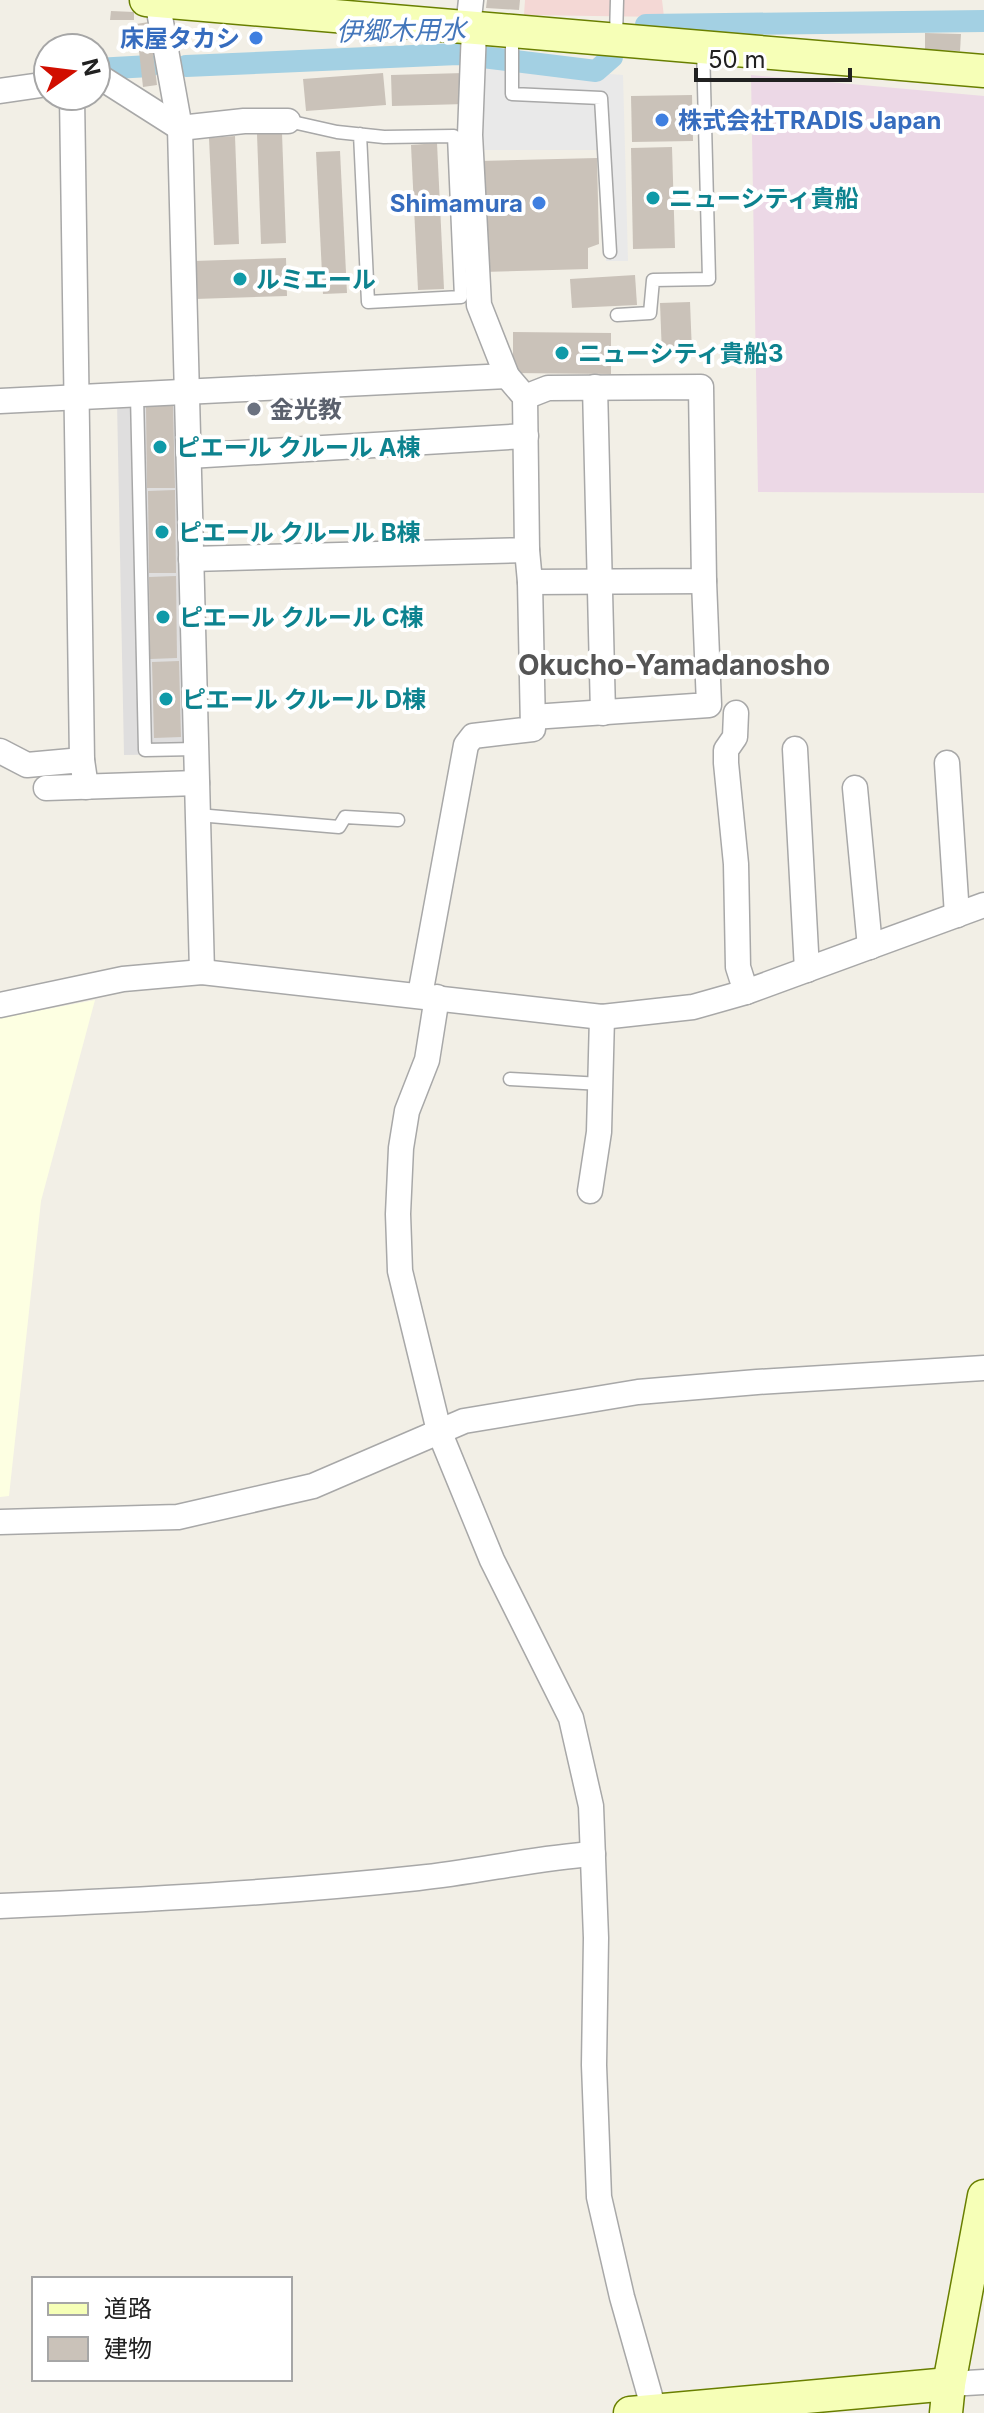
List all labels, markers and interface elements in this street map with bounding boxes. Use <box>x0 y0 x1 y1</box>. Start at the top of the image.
water label: 伊郷木用水 <box>336 13 469 47</box>
place label: 床屋タカシ <box>120 24 240 53</box>
marker: 床屋タカシ <box>247 29 265 47</box>
north arrow <box>32 32 112 112</box>
scale bar <box>696 32 850 82</box>
text: 50 m <box>708 45 766 74</box>
text: N <box>77 56 106 78</box>
place label: 株式会社TRADIS Japan <box>678 106 941 135</box>
marker: 株式会社TRADIS Japan <box>653 111 671 129</box>
place label: ニューシティ貴船 <box>669 184 859 213</box>
place label: Shimamura <box>390 189 523 218</box>
marker: ニューシティ貴船 <box>644 189 662 207</box>
marker: Shimamura <box>530 194 548 212</box>
place label: ルミエール <box>256 265 376 294</box>
marker: ルミエール <box>231 270 249 288</box>
place label: ニューシティ貴船3 <box>578 339 784 368</box>
marker: ニューシティ貴船3 <box>553 344 571 362</box>
place label: 金光教 <box>270 395 342 424</box>
marker: 金光教 <box>245 400 263 418</box>
place label: ピエール クルール A棟 <box>176 433 421 462</box>
marker: ピエール クルール A棟 <box>151 438 169 456</box>
place label: ピエール クルール B棟 <box>178 518 421 547</box>
marker: ピエール クルール B棟 <box>153 523 171 541</box>
place label: ピエール クルール C棟 <box>179 603 423 632</box>
marker: ピエール クルール C棟 <box>154 608 172 626</box>
district label: Okucho-Yamadanosho <box>518 648 830 682</box>
place label: ピエール クルール D棟 <box>182 685 426 714</box>
marker: ピエール クルール D棟 <box>157 690 175 708</box>
legend <box>32 2277 292 2381</box>
text: 道路 <box>104 2294 152 2323</box>
text: 建物 <box>104 2334 152 2363</box>

